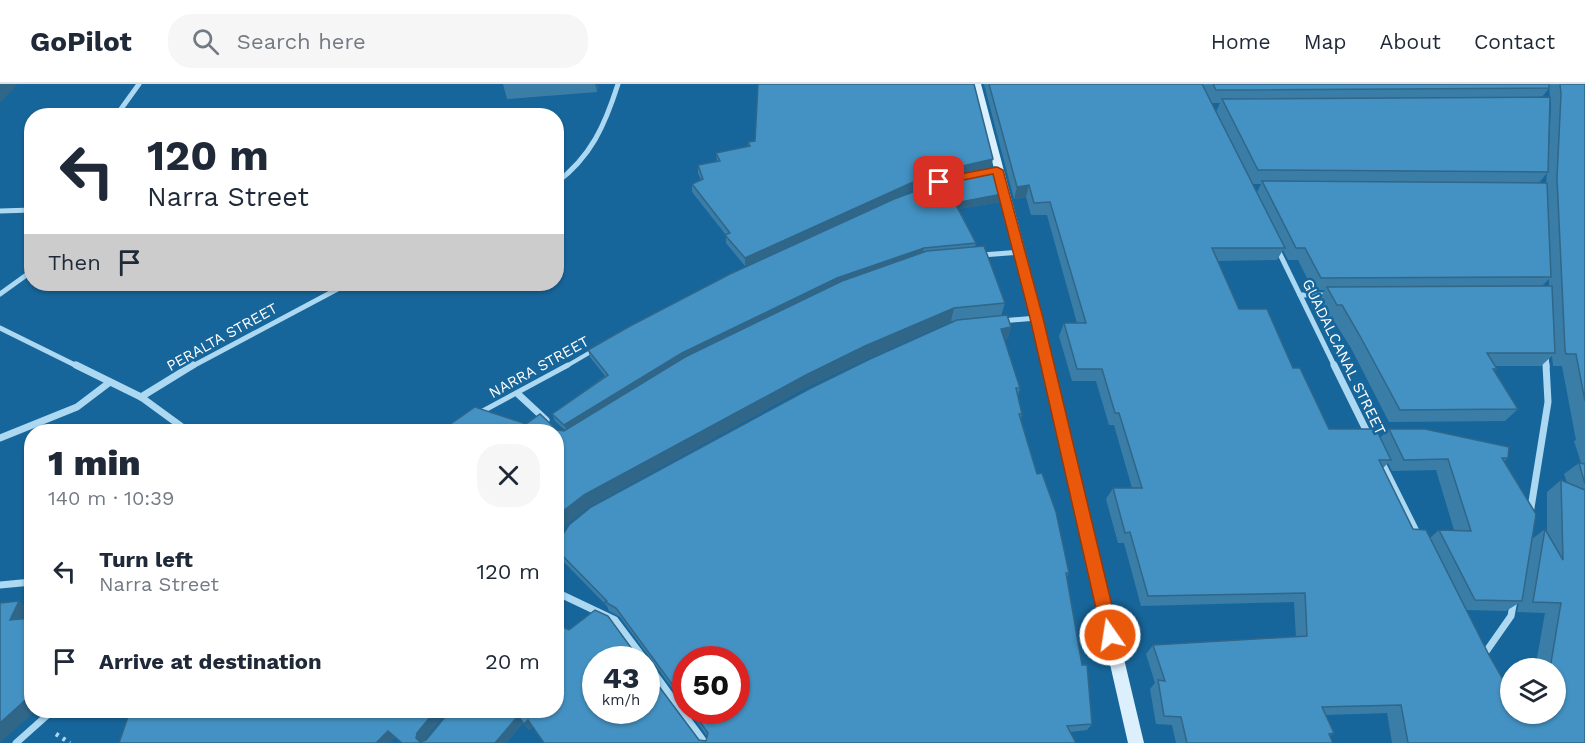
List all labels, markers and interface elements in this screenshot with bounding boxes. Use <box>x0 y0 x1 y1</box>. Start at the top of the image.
search box <box>168 14 588 68</box>
text: GoPilot <box>30 25 132 58</box>
icon: search <box>189 25 222 58</box>
text: Search here <box>237 29 366 54</box>
text: Home <box>1211 29 1271 54</box>
text: Map <box>1304 29 1347 54</box>
text: About <box>1380 29 1441 54</box>
text: Contact <box>1474 29 1555 54</box>
text: 120 m <box>147 131 269 180</box>
icon: left <box>48 132 126 210</box>
pin <box>913 156 964 207</box>
icon: arrive <box>922 165 955 198</box>
text: Narra Street <box>147 181 309 213</box>
icon: arrive <box>113 246 146 279</box>
text: Then <box>48 250 101 275</box>
street label: GUADALCANAL STREET <box>1298 276 1390 438</box>
street label: PERALTA STREET <box>163 299 281 375</box>
street label: NARRA STREET <box>486 332 592 402</box>
text: 1 min <box>48 442 141 484</box>
button: close <box>477 444 540 507</box>
text: 140 m · 10:39 <box>48 486 174 510</box>
text: Turn left <box>99 547 193 572</box>
icon: left <box>48 555 81 588</box>
text: 120 m <box>476 559 540 584</box>
text: Narra Street <box>99 572 219 596</box>
position arrow <box>1078 603 1142 667</box>
icon: arrive <box>48 645 81 678</box>
speed limit sign: 50 <box>672 646 750 724</box>
text: Arrive at destination <box>99 649 322 674</box>
text: 20 m <box>485 649 540 674</box>
map controls <box>1500 658 1566 724</box>
button: layers <box>1500 658 1566 724</box>
text: 43 <box>602 660 640 695</box>
text: km/h <box>602 691 640 709</box>

